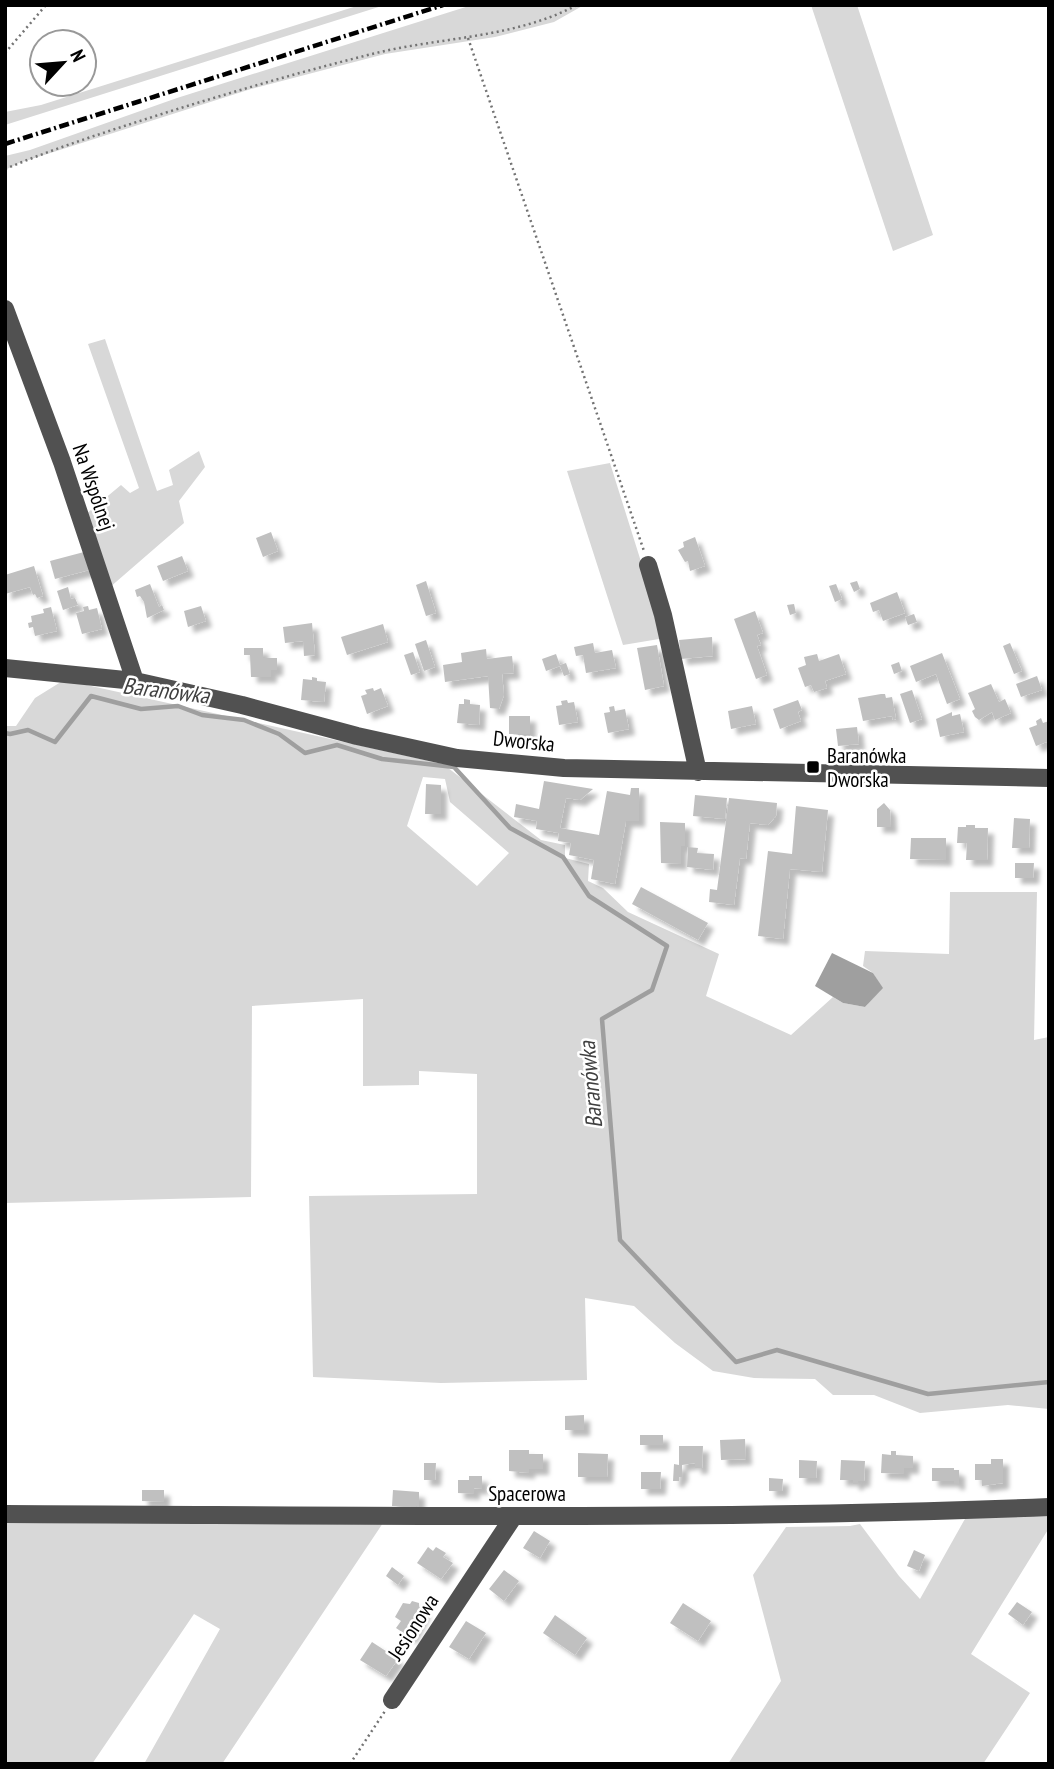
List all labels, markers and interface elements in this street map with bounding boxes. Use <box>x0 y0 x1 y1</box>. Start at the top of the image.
north arrow <box>28 28 98 98</box>
text: N <box>65 46 91 65</box>
street label: Na Wspólnej <box>67 440 121 534</box>
water label: Baranówka <box>121 670 213 710</box>
street label: Dworska <box>492 724 556 758</box>
place label: Baranówka Dworska <box>827 742 907 793</box>
marker: Baranówka Dworska <box>805 759 821 775</box>
water label: Baranówka <box>572 1039 608 1130</box>
street label: Spacerowa <box>488 1480 566 1507</box>
street label: Jesionowa <box>381 1589 444 1666</box>

